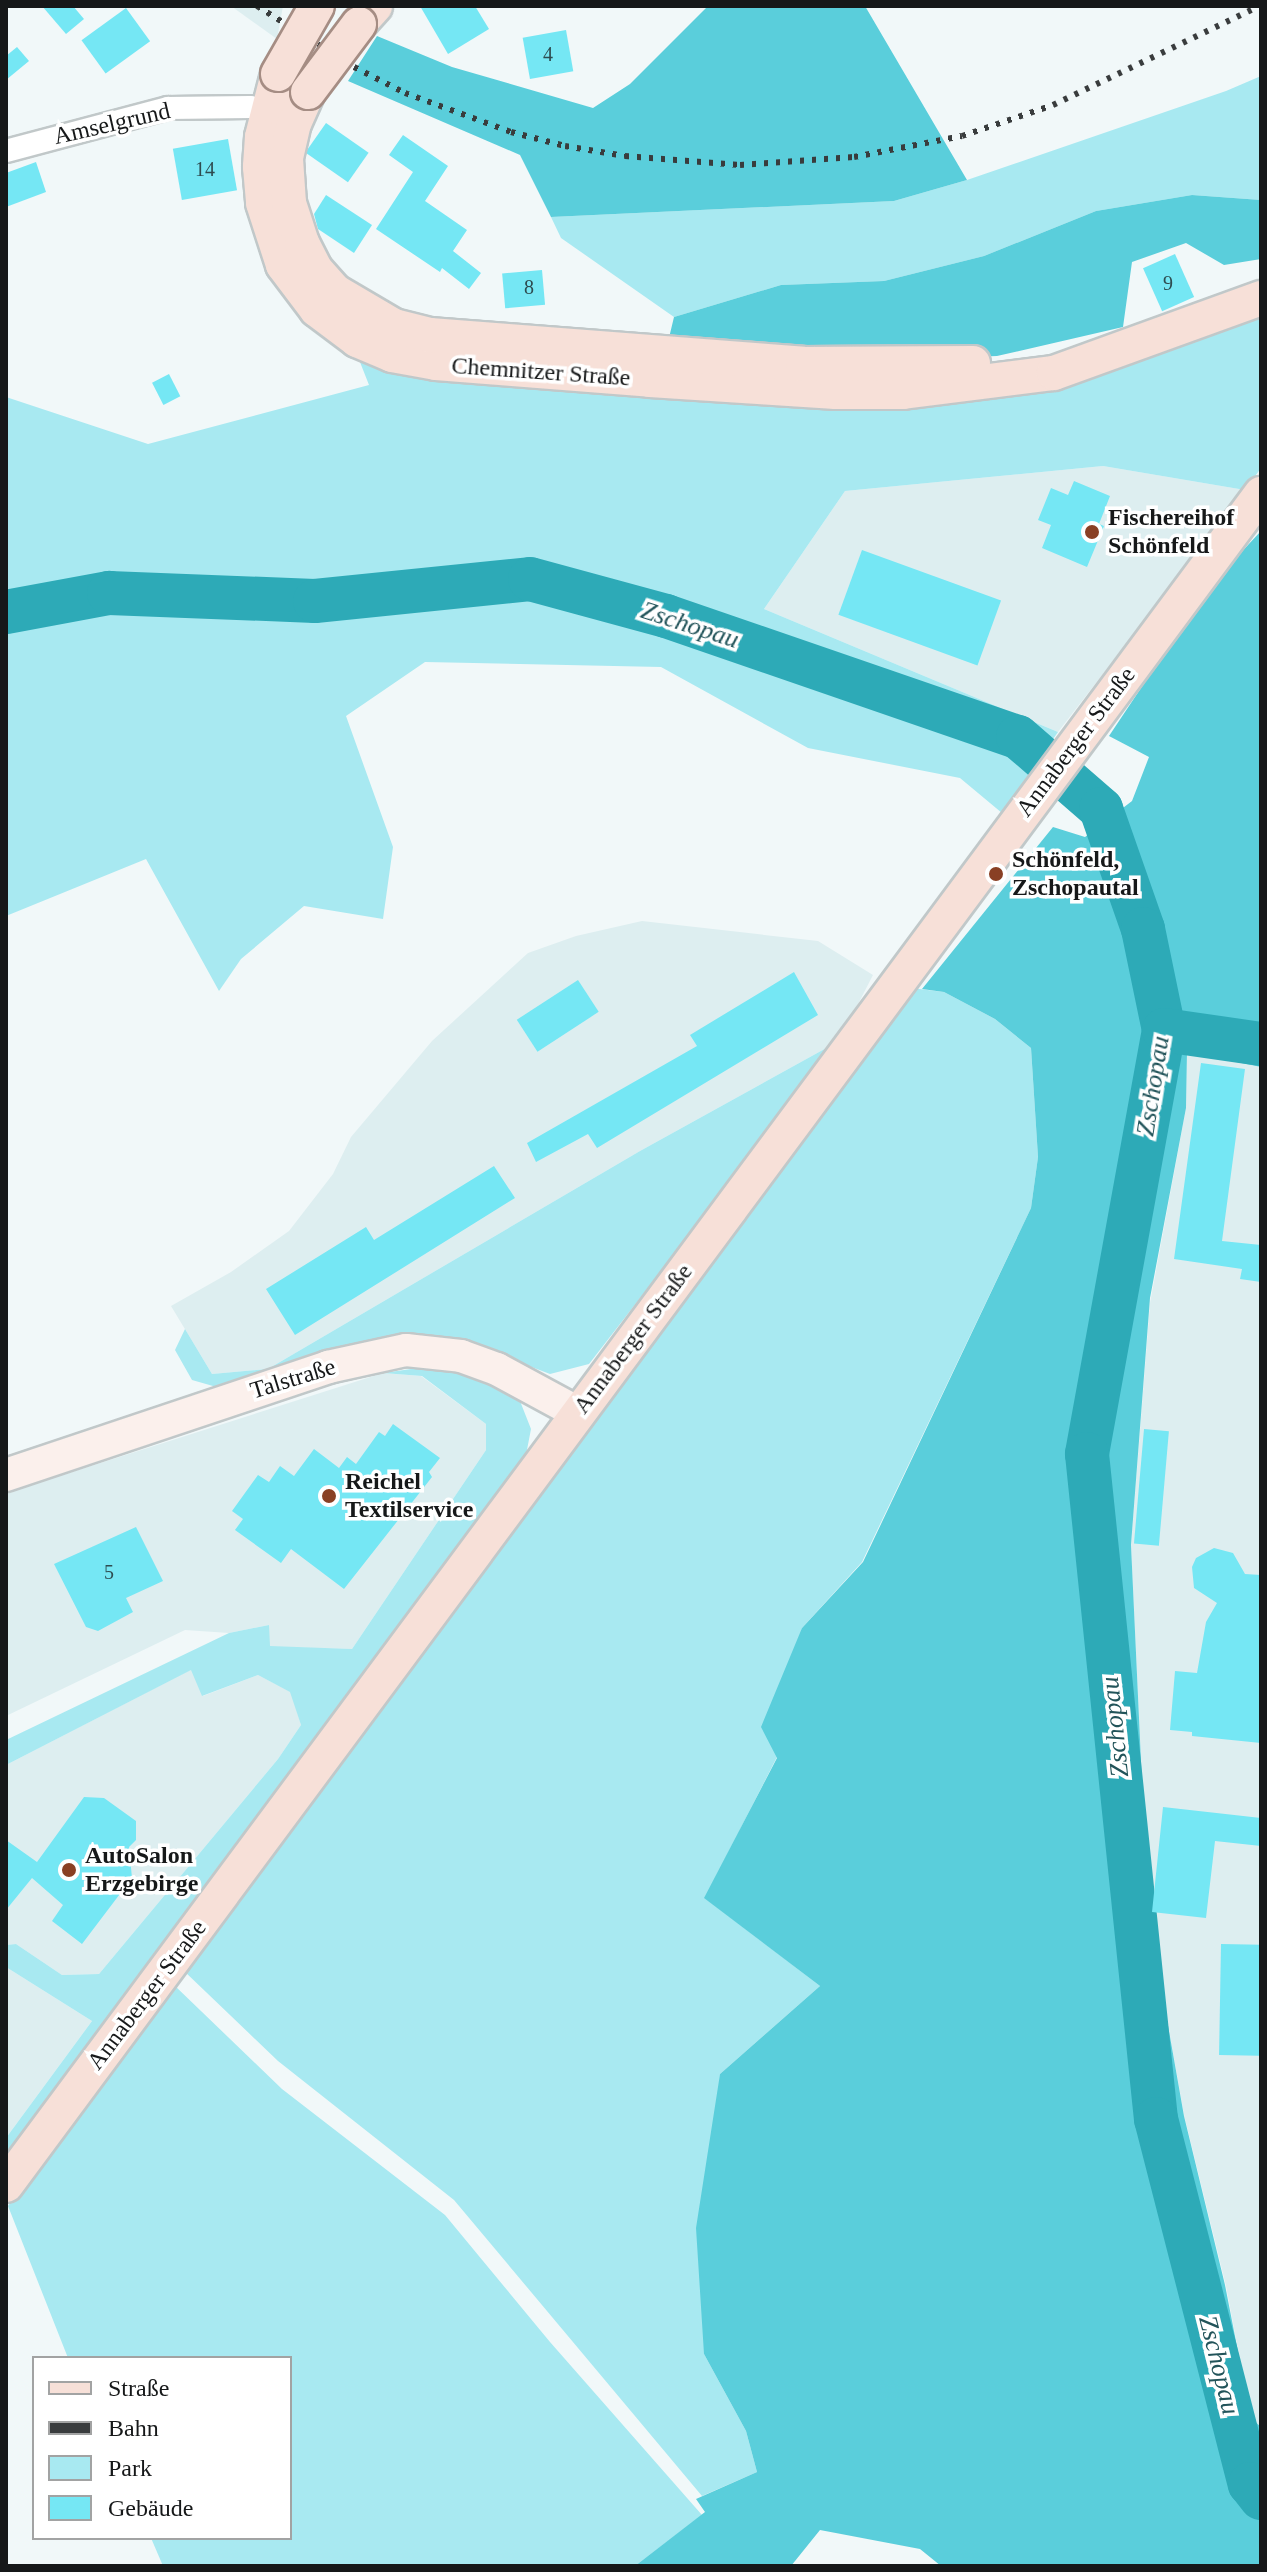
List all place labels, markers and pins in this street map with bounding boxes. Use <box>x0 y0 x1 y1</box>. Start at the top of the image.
place label: Fischereihof Schönfeld <box>1108 504 1234 560</box>
marker: Fischereihof Schönfeld <box>1083 523 1101 541</box>
place label: Schönfeld, Zschopautal <box>1012 846 1139 902</box>
marker: Schönfeld, Zschopautal <box>987 865 1005 883</box>
place label: Reichel Textilservice <box>345 1468 473 1524</box>
marker: Reichel Textilservice <box>320 1487 338 1505</box>
place label: AutoSalon Erzgebirge <box>85 1842 198 1898</box>
marker: AutoSalon Erzgebirge <box>60 1861 78 1879</box>

